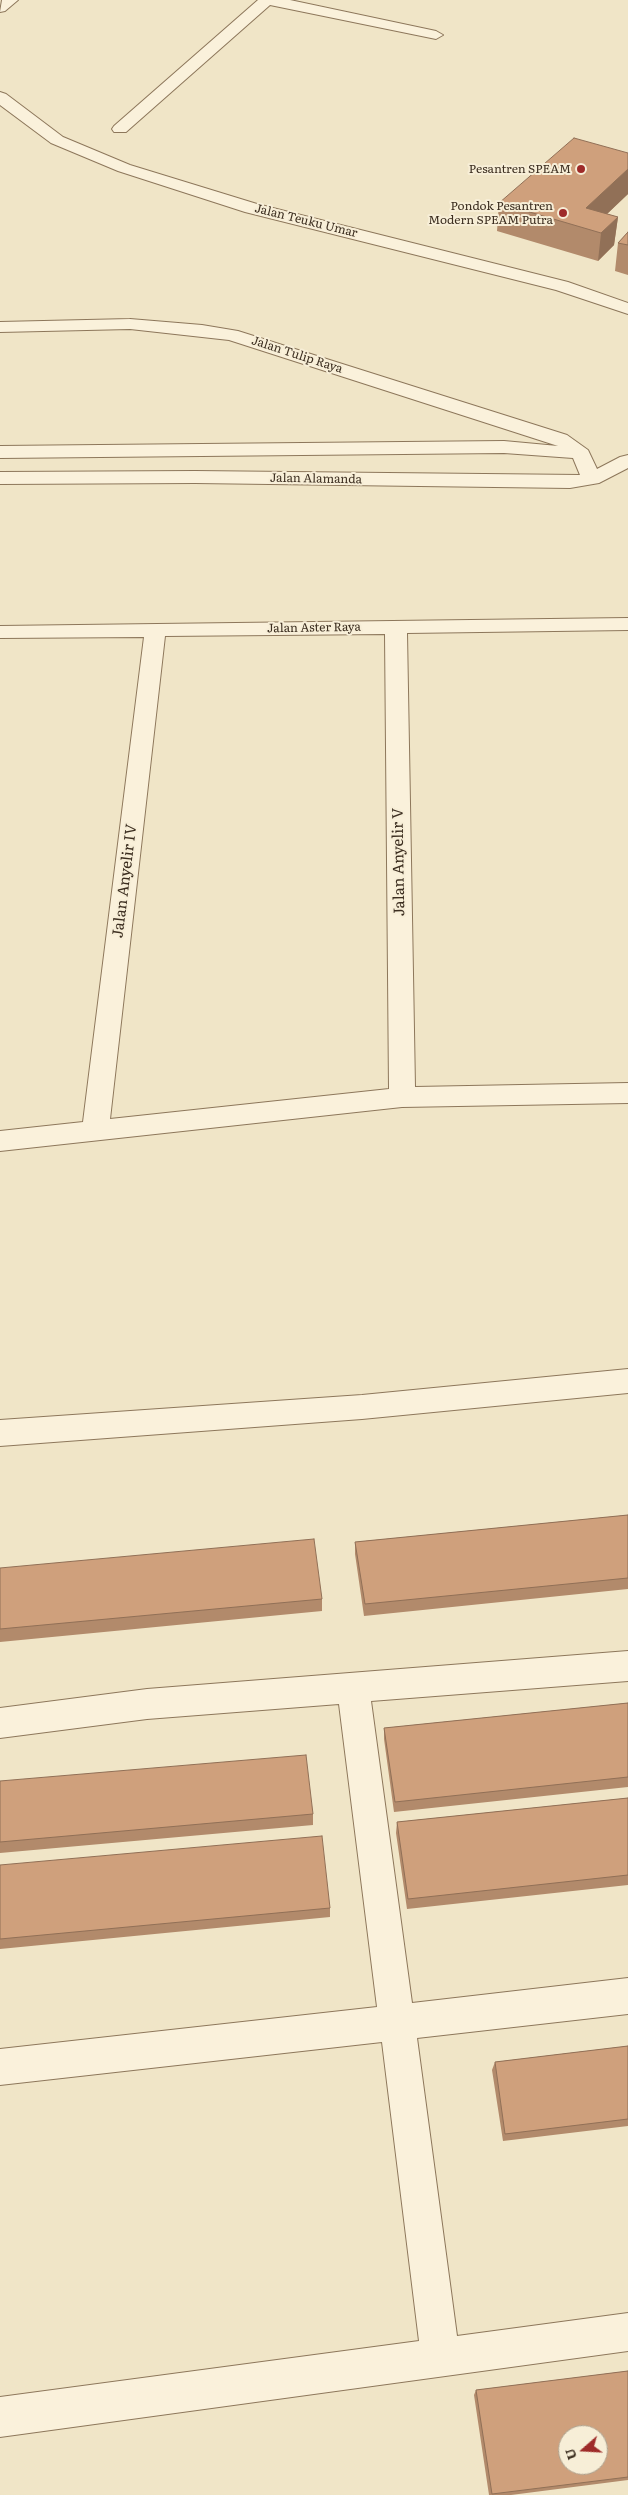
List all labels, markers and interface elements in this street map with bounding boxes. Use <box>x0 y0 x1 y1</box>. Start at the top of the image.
place label: Pesantren SPEAM <box>469 162 571 176</box>
marker: Pesantren SPEAM <box>575 163 587 175</box>
place label: Pondok Pesantren Modern SPEAM Putra <box>428 199 553 227</box>
street label: Jalan Teuku Umar <box>253 201 359 241</box>
marker: Pondok Pesantren Modern SPEAM Putra <box>557 207 569 219</box>
street label: Jalan Tulip Raya <box>250 333 344 377</box>
street label: Jalan Alamanda <box>270 471 362 487</box>
street label: Jalan Aster Raya <box>267 620 361 636</box>
street label: Jalan Anyelir V <box>389 808 409 916</box>
street label: Jalan Anyelir IV <box>109 823 141 939</box>
north arrow <box>558 2425 608 2475</box>
text: U <box>559 2446 581 2463</box>

